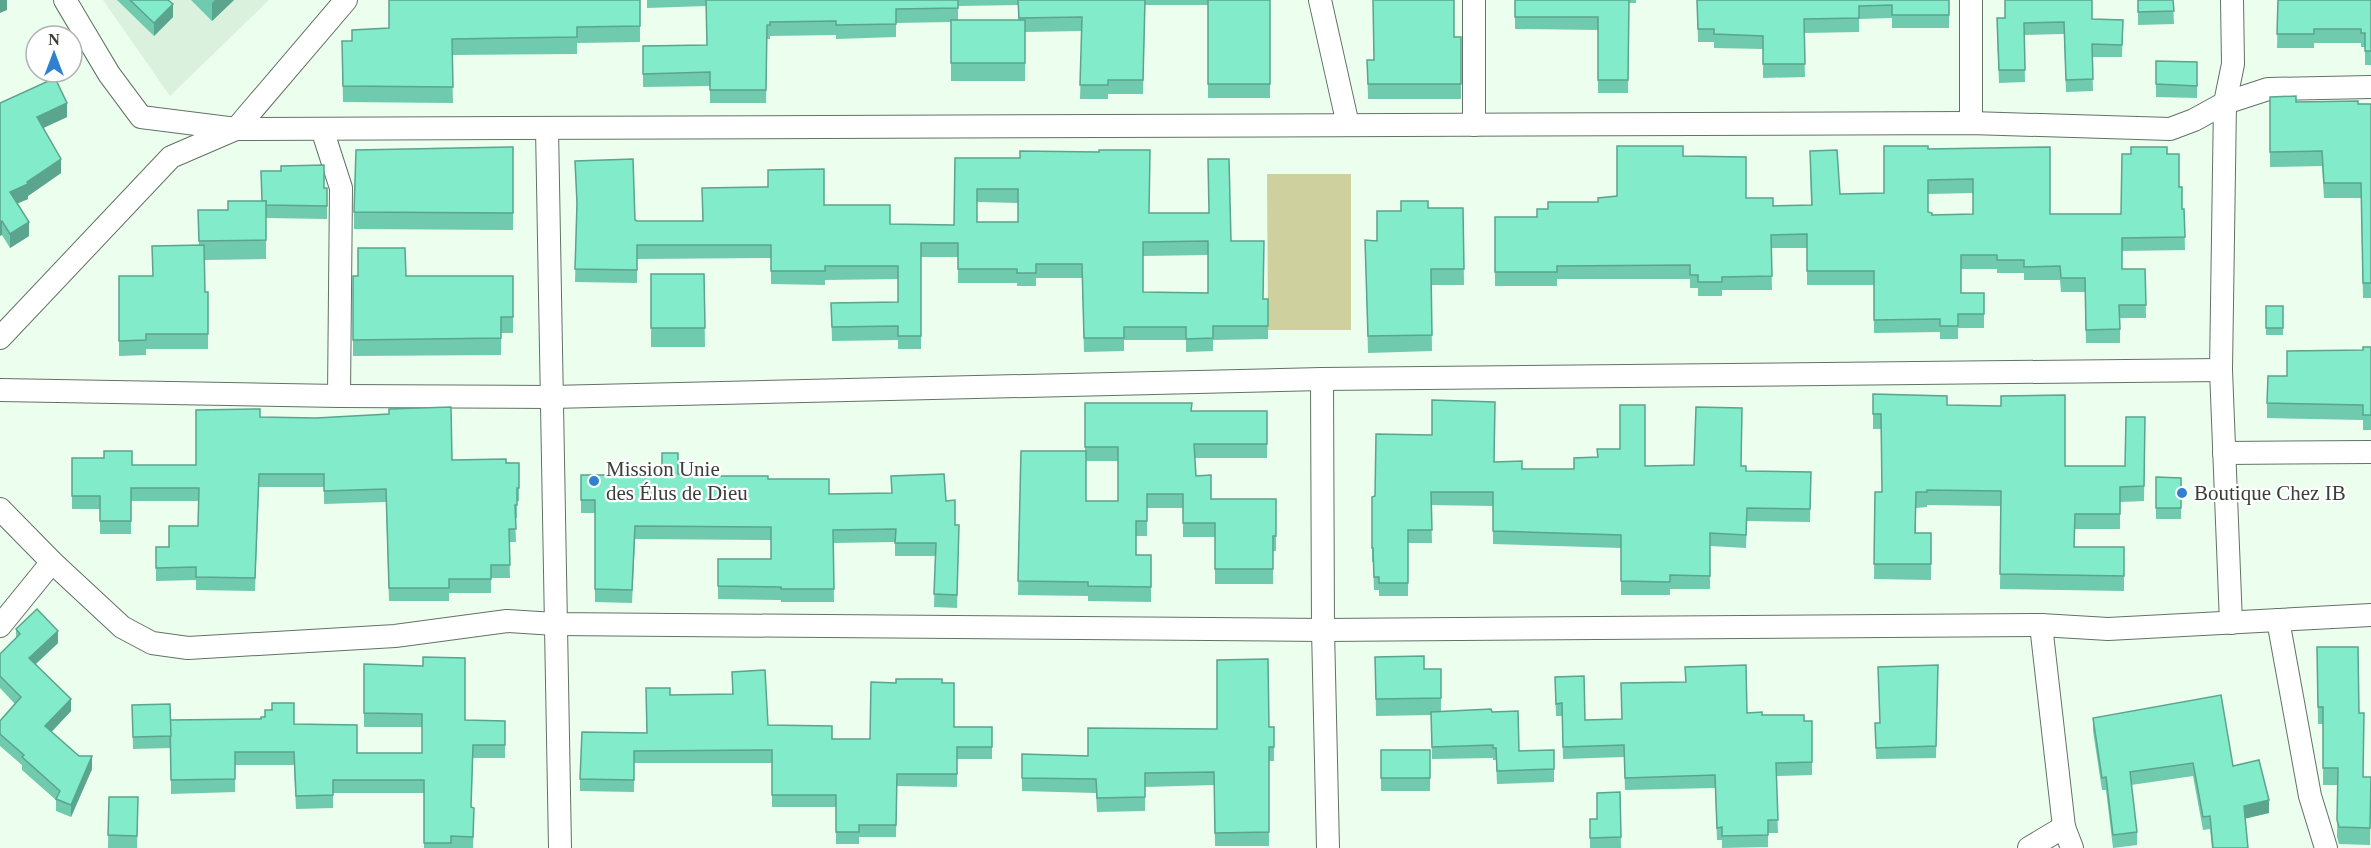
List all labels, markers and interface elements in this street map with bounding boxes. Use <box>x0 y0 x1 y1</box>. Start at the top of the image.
north arrow <box>24 24 84 84</box>
text: N <box>48 31 60 48</box>
place label: Mission Unie des Élus de Dieu <box>606 457 748 505</box>
marker: Mission Unie des Élus de Dieu <box>587 474 601 488</box>
place label: Boutique Chez IB <box>2194 481 2346 505</box>
marker: Boutique Chez IB <box>2175 486 2189 500</box>

